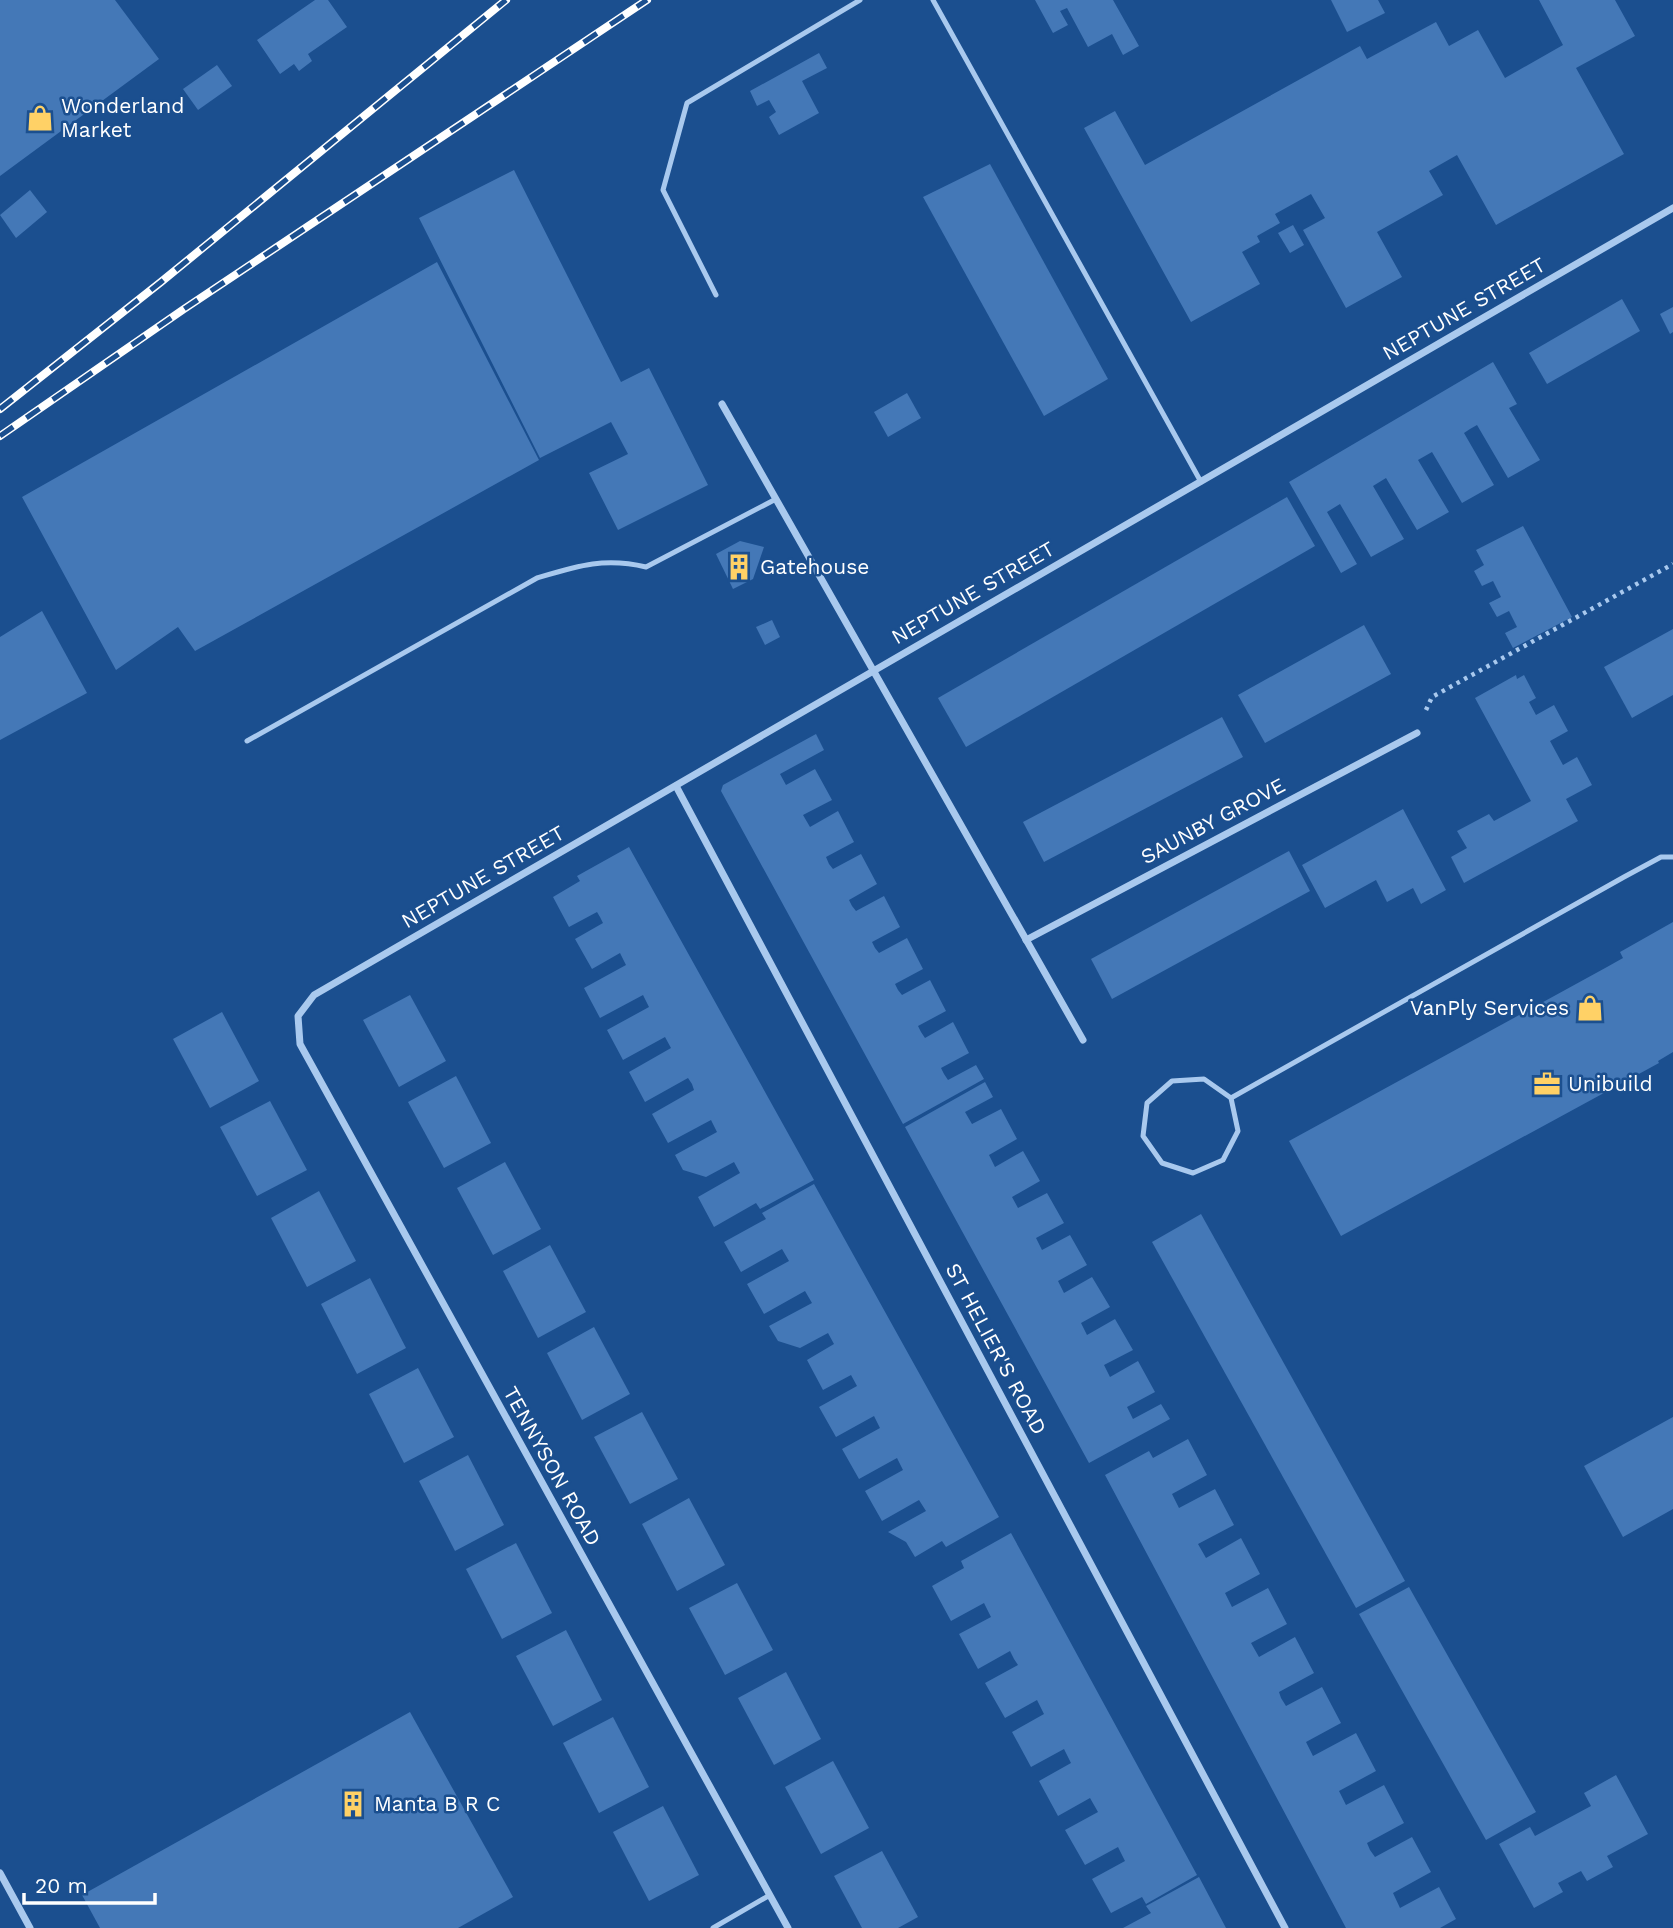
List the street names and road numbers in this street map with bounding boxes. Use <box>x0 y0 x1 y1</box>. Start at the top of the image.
street label: NEPTUNE STREET <box>1378 252 1550 365</box>
street label: NEPTUNE STREET <box>887 536 1059 649</box>
street label: SAUNBY GROVE <box>1136 772 1289 869</box>
street label: NEPTUNE STREET <box>397 820 569 933</box>
street label: ST HELIER'S ROAD <box>941 1259 1052 1439</box>
street label: TENNYSON ROAD <box>498 1382 607 1550</box>

